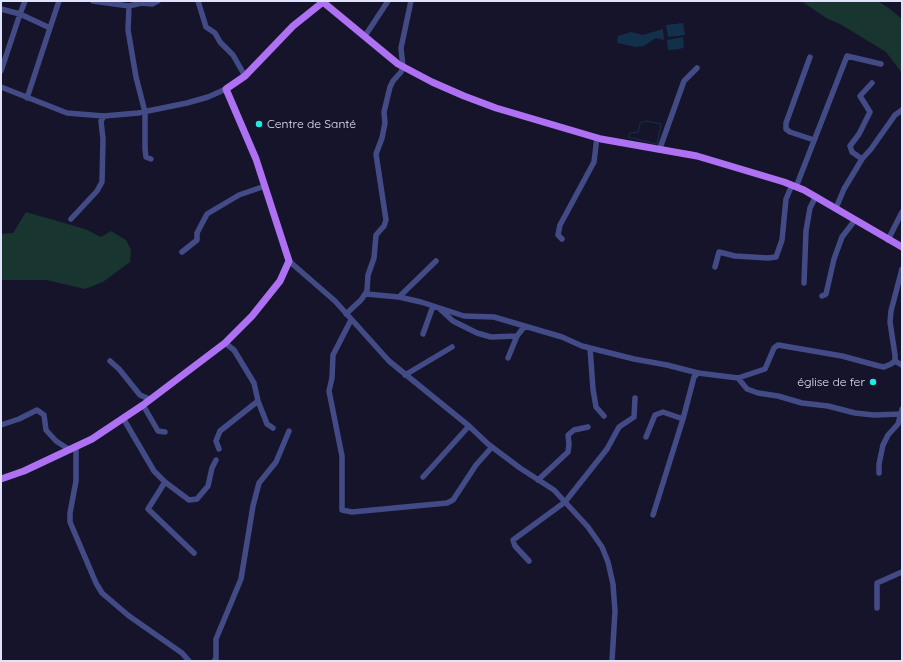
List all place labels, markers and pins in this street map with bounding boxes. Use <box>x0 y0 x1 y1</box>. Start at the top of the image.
place label: Centre de Santé <box>267 117 356 131</box>
marker: Centre de Santé <box>254 119 264 129</box>
place label: église de fer <box>797 375 865 389</box>
marker: église de fer <box>868 377 878 387</box>

